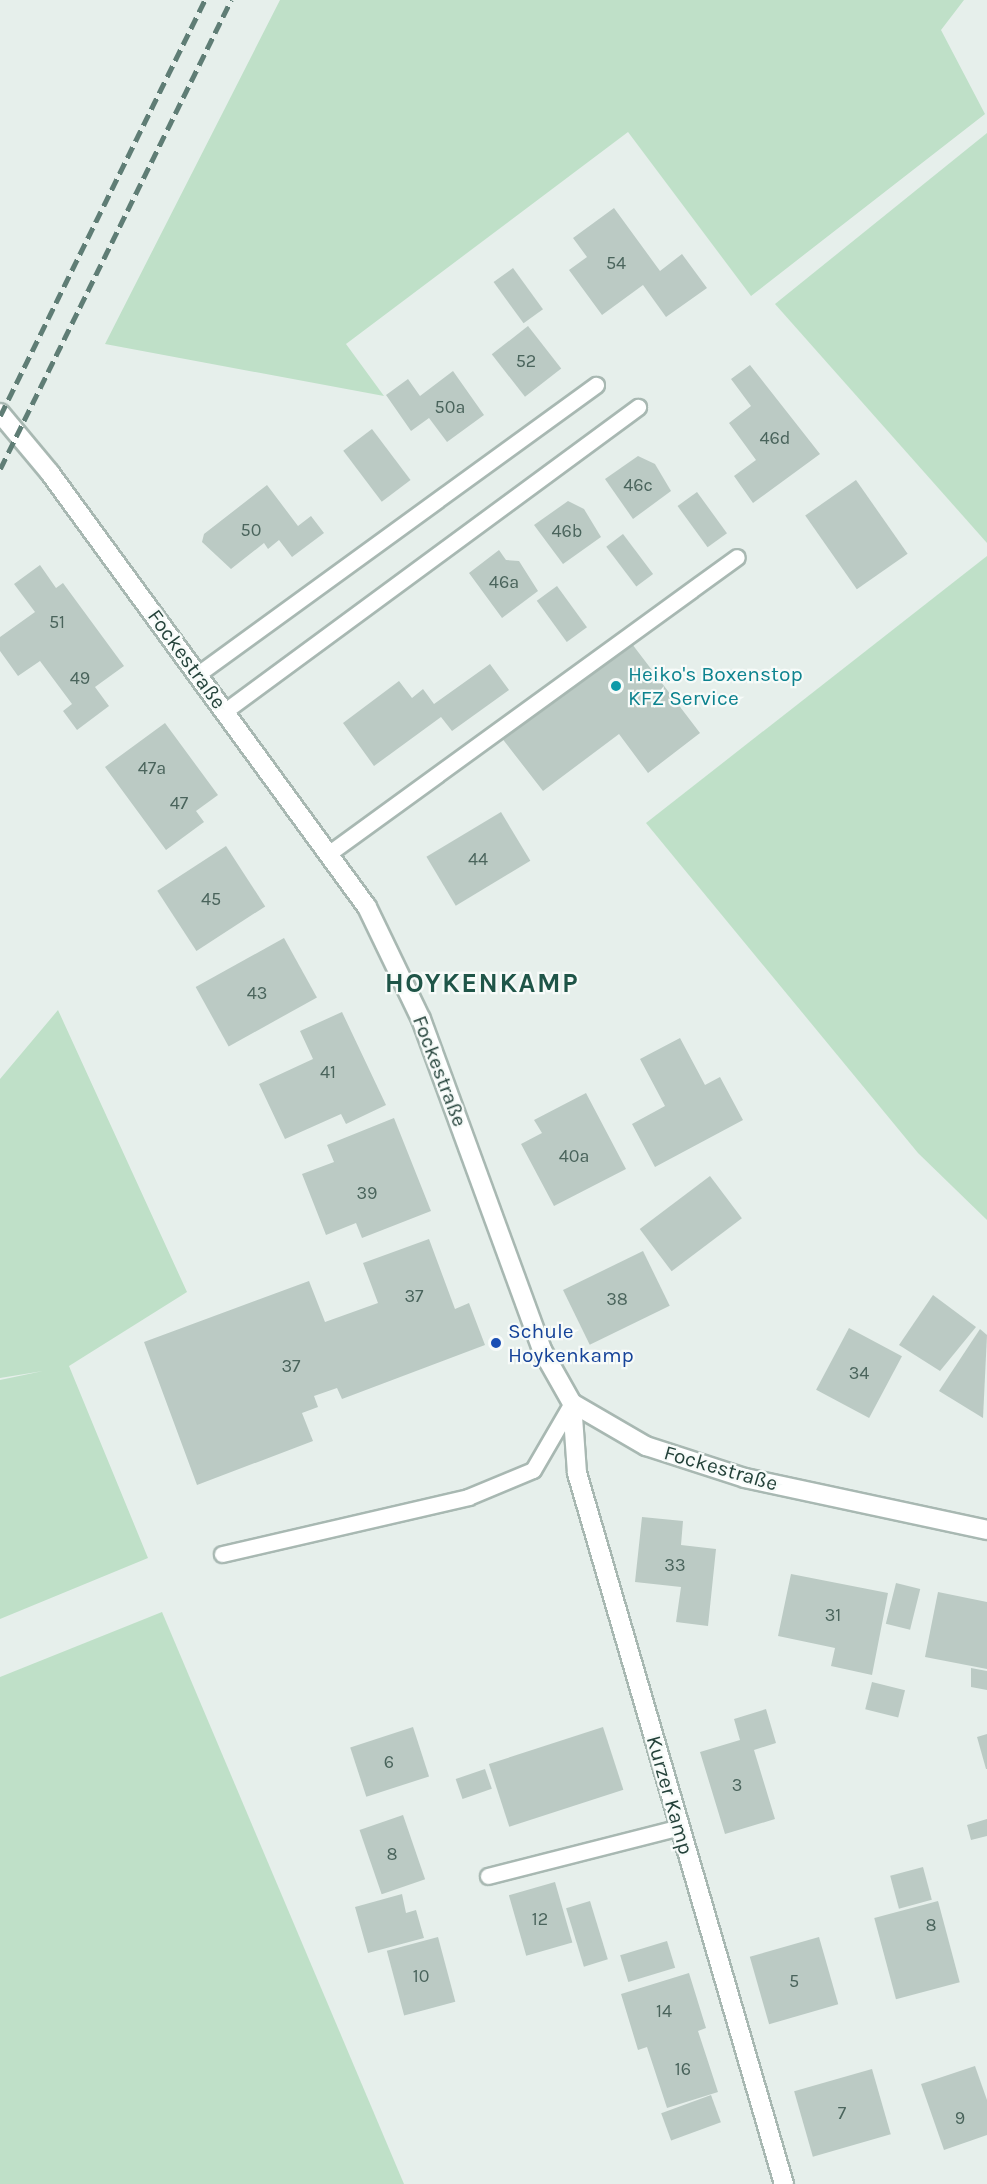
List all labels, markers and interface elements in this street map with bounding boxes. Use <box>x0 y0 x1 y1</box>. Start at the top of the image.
house number: 54 <box>606 252 626 274</box>
house number: 52 <box>516 350 536 372</box>
house number: 50a <box>435 396 465 418</box>
house number: 46d <box>759 427 791 449</box>
house number: 46c <box>623 474 653 496</box>
house number: 50 <box>241 519 261 541</box>
house number: 46b <box>551 520 583 542</box>
house number: 46a <box>489 571 519 593</box>
street label: Fockestraße <box>142 604 232 714</box>
house number: 51 <box>49 611 65 633</box>
place label: Heiko's Boxenstop KFZ Service <box>628 661 803 711</box>
house number: 49 <box>70 667 90 689</box>
marker: Heiko's Boxenstop KFZ Service <box>609 679 623 693</box>
house number: 47a <box>138 757 166 779</box>
house number: 47 <box>170 792 188 814</box>
house number: 44 <box>468 848 488 870</box>
house number: 45 <box>201 888 221 910</box>
district label: HOYKENKAMP <box>385 968 579 1000</box>
house number: 43 <box>247 982 267 1004</box>
street label: Fockestraße <box>407 1012 473 1130</box>
house number: 41 <box>320 1061 336 1083</box>
house number: 40a <box>559 1145 589 1167</box>
house number: 39 <box>356 1182 378 1204</box>
house number: 37 <box>404 1285 424 1307</box>
house number: 38 <box>606 1288 628 1310</box>
place label: Schule Hoykenkamp <box>508 1318 634 1368</box>
marker: Schule Hoykenkamp <box>489 1336 503 1350</box>
house number: 37 <box>281 1355 301 1377</box>
house number: 34 <box>849 1362 869 1384</box>
street label: Fockestraße <box>661 1440 781 1496</box>
house number: 33 <box>664 1554 686 1576</box>
house number: 31 <box>825 1604 841 1626</box>
street label: Kurzer Kamp <box>641 1733 699 1857</box>
house number: 6 <box>384 1751 394 1773</box>
house number: 3 <box>732 1774 742 1796</box>
house number: 8 <box>386 1843 398 1865</box>
house number: 12 <box>532 1908 548 1930</box>
house number: 8 <box>925 1914 937 1936</box>
house number: 10 <box>413 1965 429 1987</box>
house number: 5 <box>789 1970 799 1992</box>
house number: 14 <box>656 2000 672 2022</box>
house number: 16 <box>675 2058 691 2080</box>
house number: 7 <box>838 2102 846 2124</box>
house number: 9 <box>955 2107 965 2129</box>

